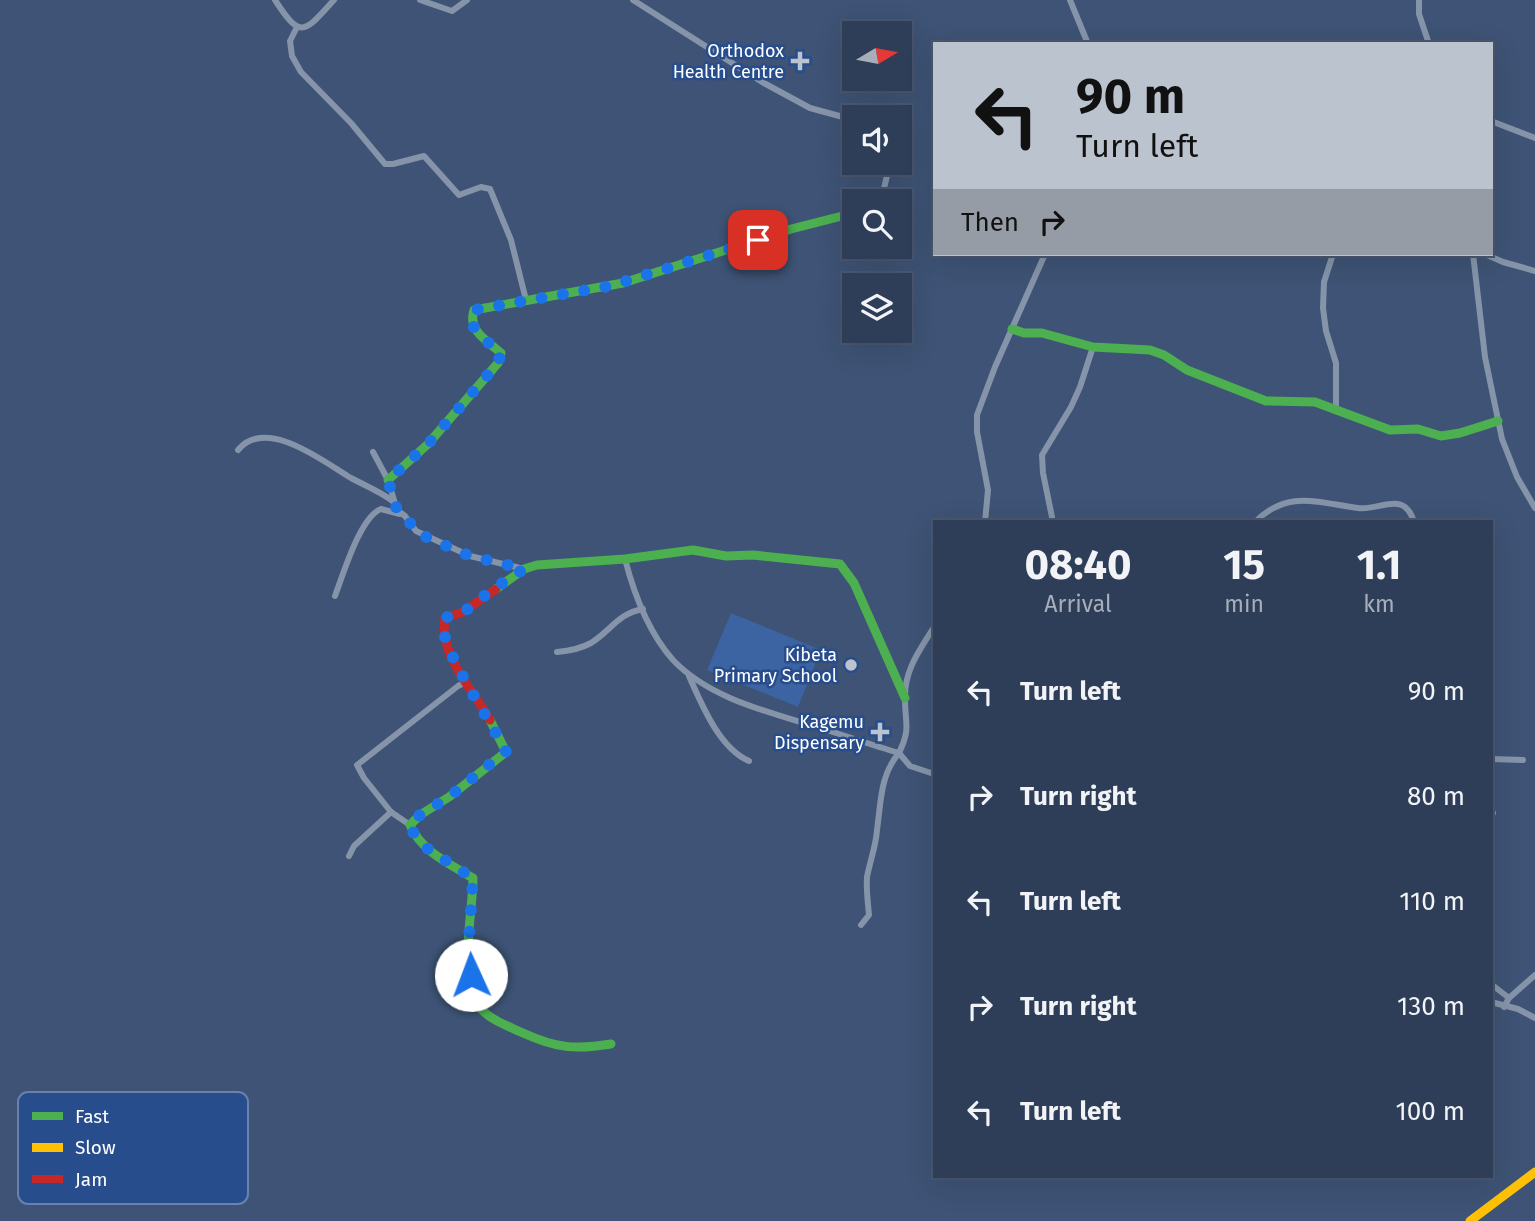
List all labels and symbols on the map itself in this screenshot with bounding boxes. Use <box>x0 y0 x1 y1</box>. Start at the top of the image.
north arrow <box>842 21 912 91</box>
place label: Orthodox Health Centre <box>673 40 784 83</box>
marker: Orthodox Health Centre <box>790 51 810 71</box>
pin <box>728 210 788 270</box>
place label: Kibeta Primary School <box>714 644 837 687</box>
marker: Kibeta Primary School <box>843 657 859 673</box>
place label: Kagemu Dispensary <box>774 711 864 754</box>
marker: Kagemu Dispensary <box>870 722 890 742</box>
position arrow <box>434 938 508 1012</box>
legend <box>18 1092 248 1204</box>
text: Fast <box>75 1105 109 1128</box>
text: Slow <box>75 1136 116 1159</box>
text: Jam <box>75 1168 107 1191</box>

